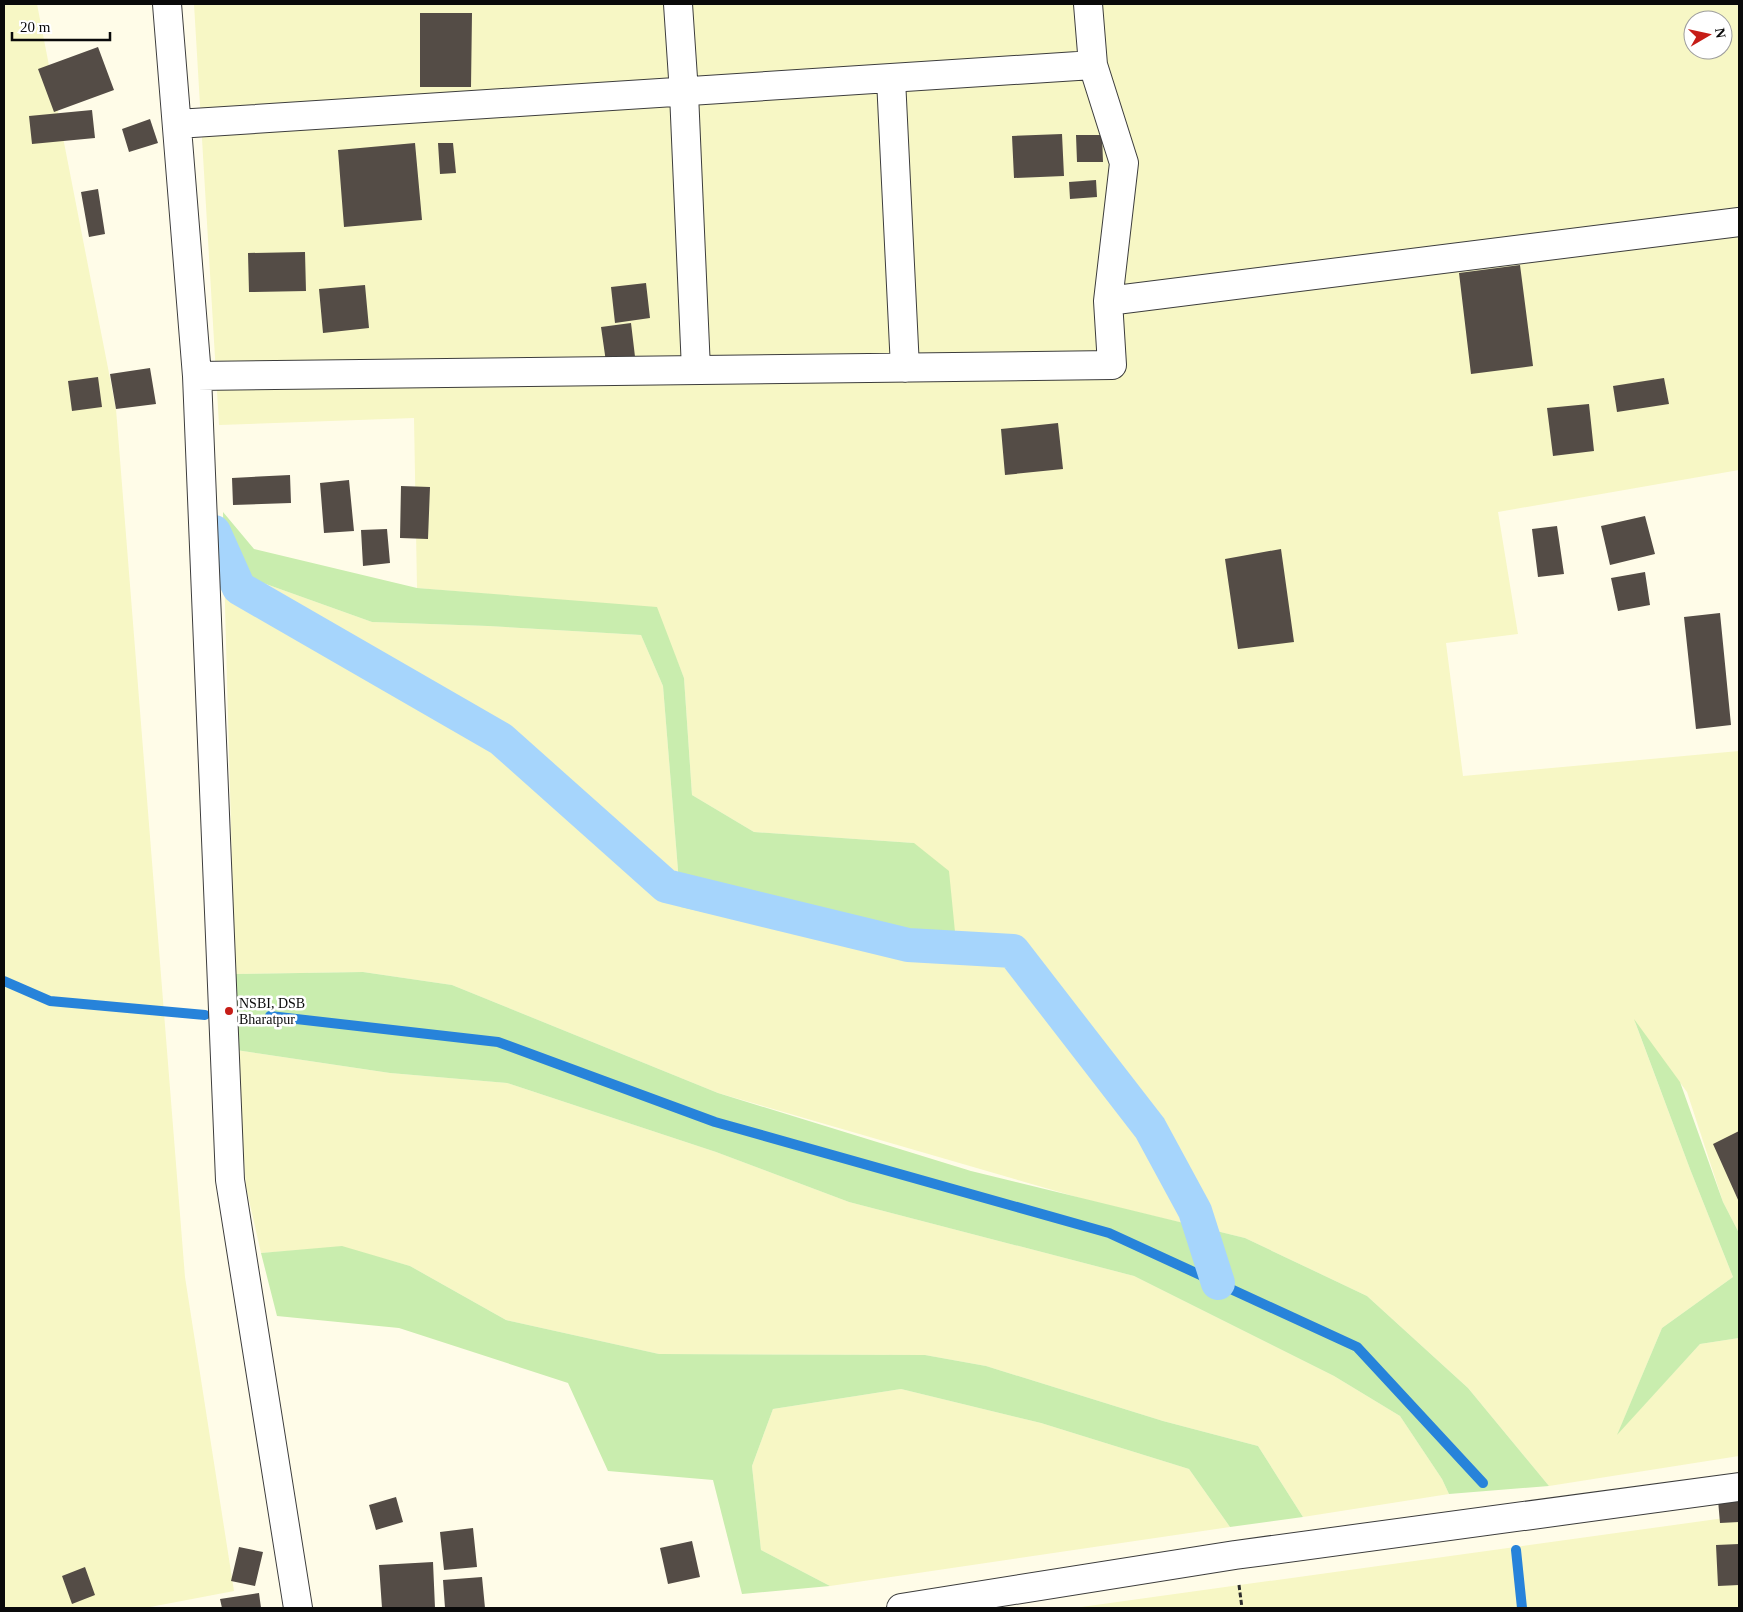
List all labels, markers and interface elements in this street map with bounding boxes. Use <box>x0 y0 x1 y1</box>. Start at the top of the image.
scale bar <box>12 10 110 42</box>
north arrow <box>1683 10 1733 60</box>
text: 20 m <box>20 19 51 35</box>
text: N <box>1712 27 1729 39</box>
place label: NSBI, DSB Bharatpur <box>239 996 305 1027</box>
marker: NSBI, DSB Bharatpur <box>223 1005 235 1017</box>

